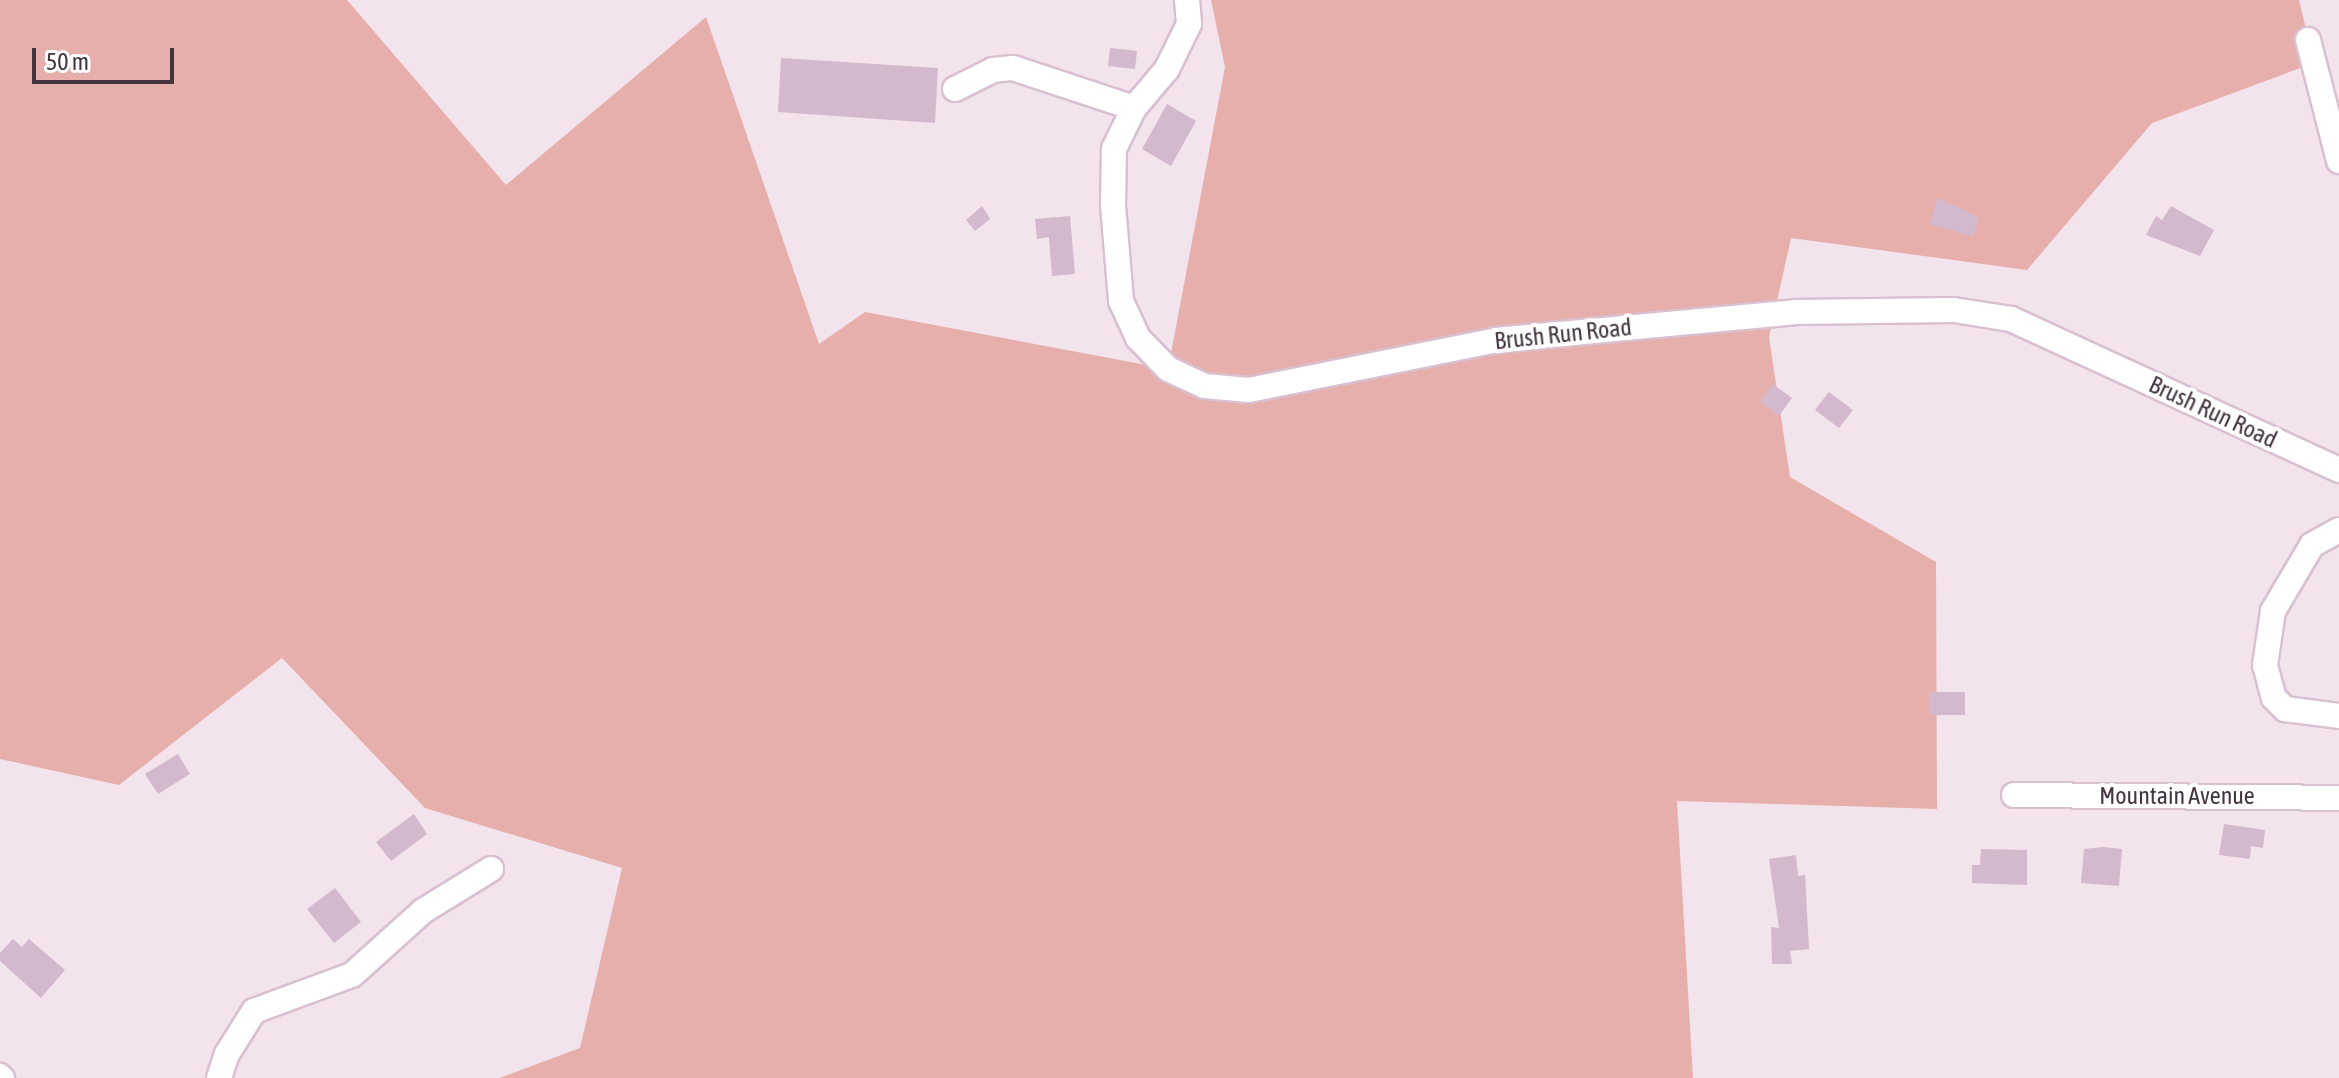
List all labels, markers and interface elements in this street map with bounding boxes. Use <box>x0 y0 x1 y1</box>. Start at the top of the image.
scale bar <box>36 32 178 82</box>
text: 50 m <box>46 48 89 75</box>
street label: Brush Run Road <box>1493 312 1633 356</box>
street label: Brush Run Road <box>2144 370 2282 454</box>
street label: Mountain Avenue <box>2099 782 2255 810</box>

